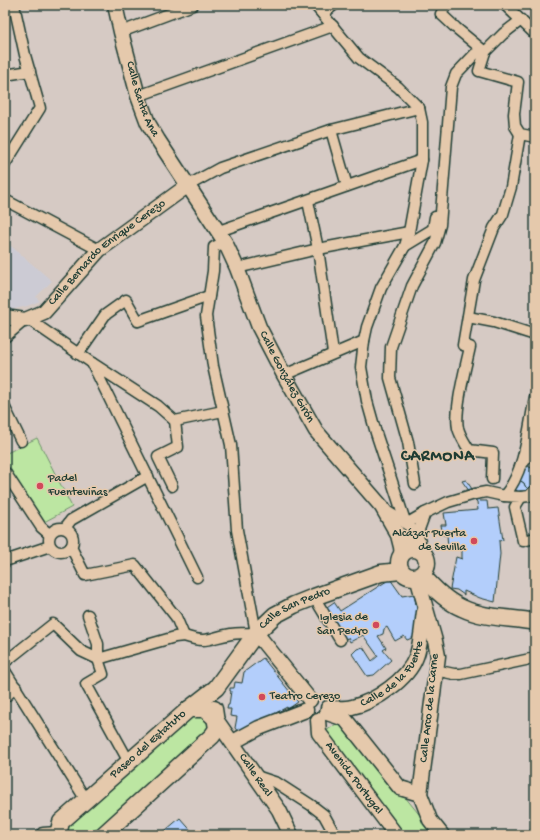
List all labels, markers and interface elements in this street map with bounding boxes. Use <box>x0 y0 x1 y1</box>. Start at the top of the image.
street label: Calle Santa Ana <box>122 60 162 140</box>
street label: Calle Bernardo Enrique Cerezo <box>46 197 169 309</box>
street label: Calle González Girón <box>255 329 317 426</box>
district label: CARMONA <box>400 448 476 467</box>
place label: Padel Fuenteviñas <box>47 472 108 500</box>
marker: Padel Fuenteviñas <box>35 481 45 491</box>
place label: Alcázar Puerta de Sevilla <box>392 527 466 555</box>
marker: Alcázar Puerta de Sevilla <box>469 536 479 546</box>
street label: Calle San Pedro <box>257 585 332 633</box>
place label: Iglesia de San Pedro <box>317 611 369 639</box>
marker: Iglesia de San Pedro <box>371 620 381 630</box>
street label: Calle de la Fuente <box>358 639 427 711</box>
street label: Calle Arco de la Carne <box>417 652 443 763</box>
place label: Teatro Cerezo <box>269 690 340 704</box>
marker: Teatro Cerezo <box>257 692 267 702</box>
street label: Paseo del Estatuto <box>107 707 189 783</box>
street label: Avenida Portugal <box>321 739 385 818</box>
street label: Calle Real <box>235 751 275 800</box>

